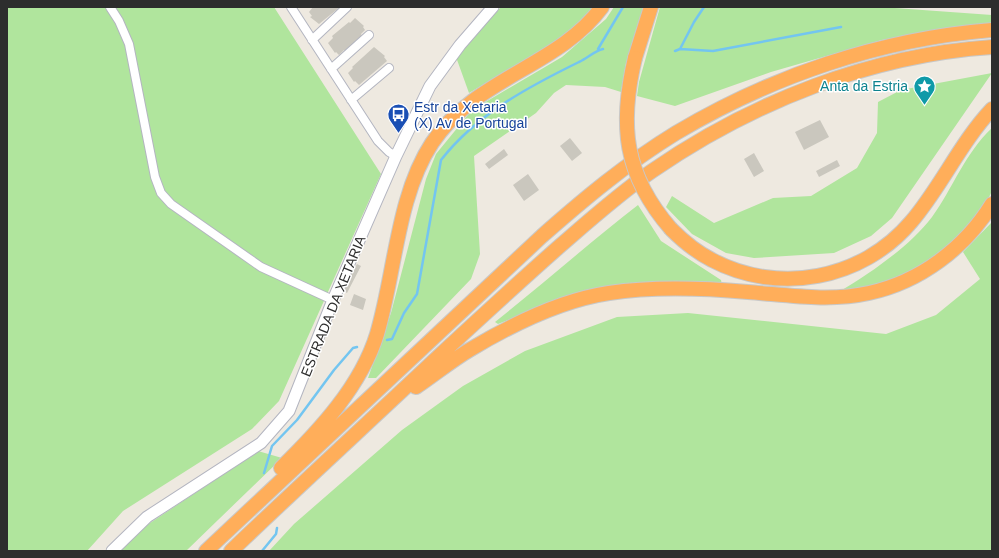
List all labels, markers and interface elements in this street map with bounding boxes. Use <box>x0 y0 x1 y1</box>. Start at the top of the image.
place icon: Anta da Estria <box>911 73 937 106</box>
place label: Anta da Estria <box>820 78 908 94</box>
place label: Estr da Xetaria (X) Av de Portugal <box>414 99 527 131</box>
bus stop icon: Estr da Xetaria (X) Av de Portugal <box>385 102 411 135</box>
street label: ESTRADA DA XETARIA <box>297 233 369 379</box>

